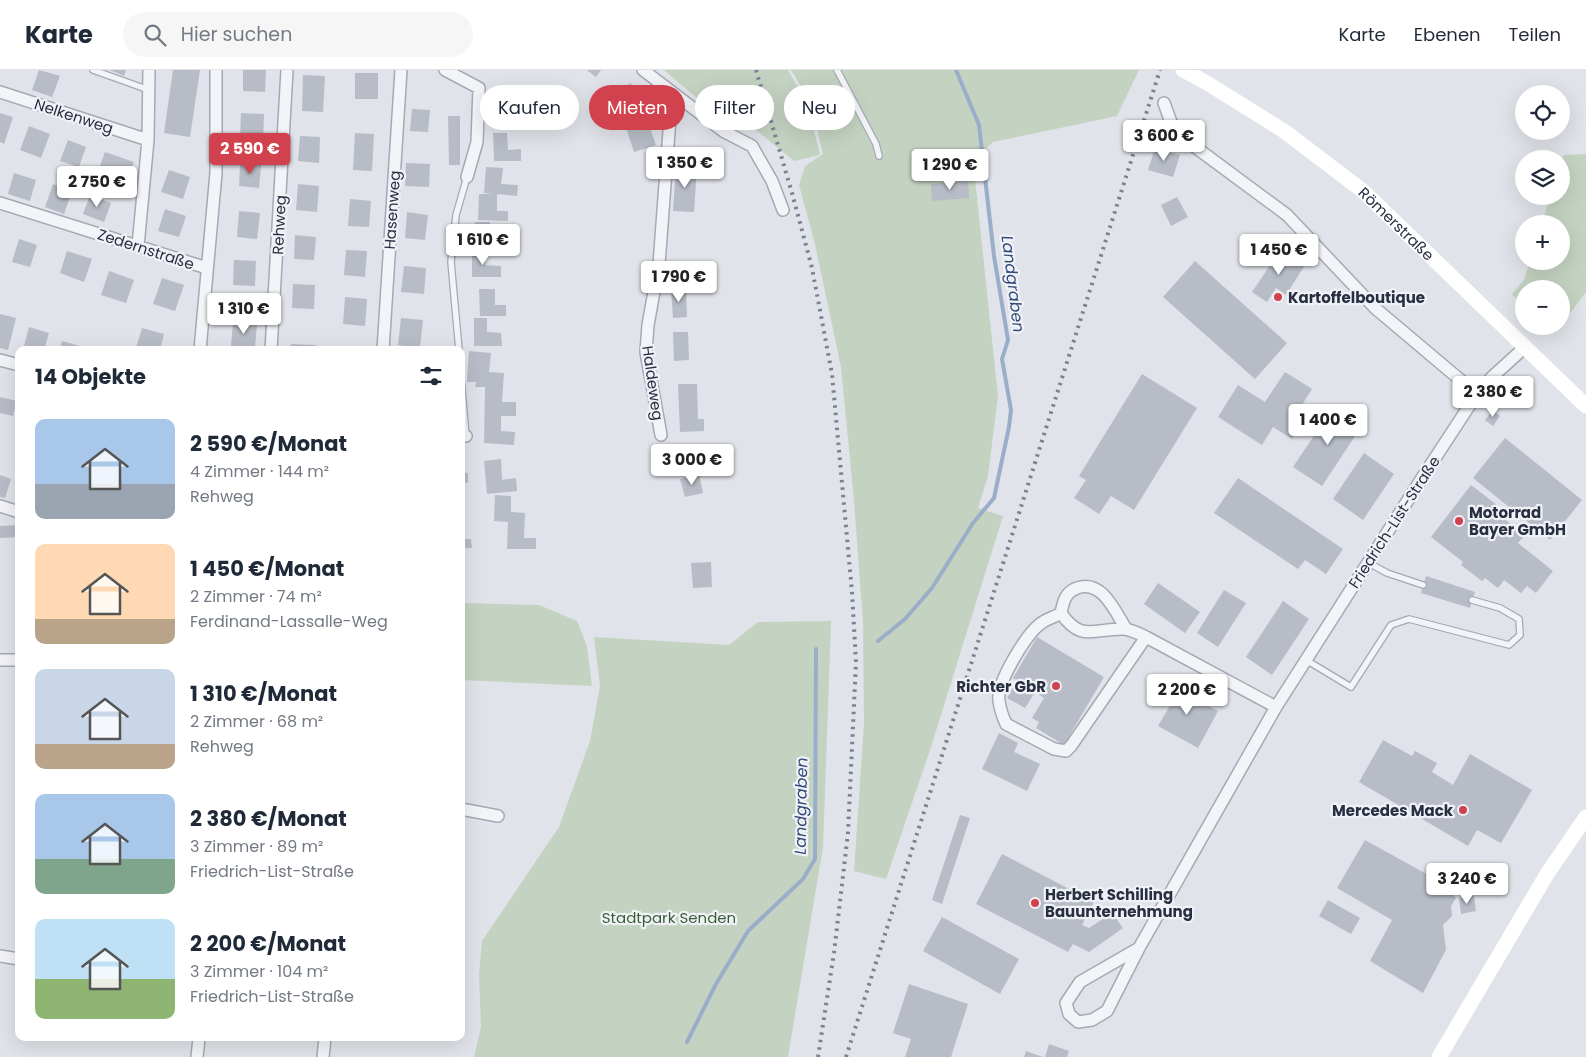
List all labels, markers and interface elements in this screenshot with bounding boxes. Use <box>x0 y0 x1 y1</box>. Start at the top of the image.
search box <box>123 12 473 57</box>
text: Karte <box>25 18 93 51</box>
icon: search <box>141 21 169 49</box>
text: Hier suchen <box>181 21 292 48</box>
text: Karte <box>1338 22 1386 47</box>
text: Ebenen <box>1414 22 1481 47</box>
text: Teilen <box>1509 22 1561 47</box>
chip: Kaufen <box>480 85 579 130</box>
chip: Mieten <box>589 85 685 130</box>
chip: Filter <box>695 85 774 130</box>
chip: Neu <box>784 85 855 130</box>
map controls <box>1515 85 1570 335</box>
button: locate <box>1515 85 1570 140</box>
street label: Nelkenweg <box>32 93 116 139</box>
pin: 3 600 € <box>1118 119 1210 162</box>
text: 3 600 € <box>1134 124 1194 147</box>
pin: 2 590 € <box>204 132 296 175</box>
text: 2 590 € <box>220 137 280 160</box>
pin: 1 350 € <box>639 146 731 189</box>
pin: 1 290 € <box>904 148 996 191</box>
button: layers <box>1515 150 1570 205</box>
text: 1 350 € <box>657 151 713 174</box>
text: 1 290 € <box>923 153 977 176</box>
pin: 2 750 € <box>51 166 143 208</box>
text: 2 750 € <box>68 170 126 193</box>
street label: Hasenweg <box>379 170 405 250</box>
street label: Römerstraße <box>1354 182 1439 265</box>
street label: Rehweg <box>267 195 291 255</box>
button: + <box>1515 215 1570 270</box>
street label: Zedernstraße <box>95 223 197 275</box>
pin: 1 610 € <box>437 224 529 266</box>
text: 1 610 € <box>457 228 509 251</box>
water label: Landgraben <box>996 234 1030 334</box>
pin: 1 450 € <box>1233 234 1325 276</box>
text: 1 450 € <box>1250 238 1308 261</box>
pin: 1 790 € <box>633 260 725 303</box>
text: 1 790 € <box>652 265 706 288</box>
button: − <box>1515 280 1570 335</box>
place label: Kartoffelboutique <box>1288 287 1425 308</box>
marker: Kartoffelboutique <box>1272 291 1284 303</box>
pin: 1 310 € <box>198 292 290 335</box>
text: 1 310 € <box>218 297 270 320</box>
street label: Haldeweg <box>637 344 669 422</box>
text: 14 Objekte <box>35 362 146 391</box>
icon: filters <box>417 362 445 390</box>
pin: 2 380 € <box>1447 376 1539 418</box>
text: 2 380 € <box>1463 380 1523 403</box>
pin: 1 400 € <box>1282 404 1374 446</box>
text: 1 400 € <box>1299 408 1357 431</box>
text: 2 590 €/Monat <box>190 429 347 458</box>
icon: home <box>75 439 135 499</box>
pin: 3 000 € <box>646 444 738 486</box>
text: 3 000 € <box>662 448 722 471</box>
street label: Friedrich-List-Straße <box>1343 452 1445 592</box>
text: 4 Zimmer · 144 m² <box>190 460 329 483</box>
text: Rehweg <box>190 485 254 508</box>
place label: Motorrad Bayer GmbH <box>1469 502 1566 540</box>
marker: Motorrad Bayer GmbH <box>1453 515 1465 527</box>
text: 1 450 €/Monat <box>190 554 344 583</box>
icon: home <box>75 564 135 624</box>
text: 2 Zimmer · 74 m² <box>190 585 322 608</box>
text: Ferdinand-Lassalle-Weg <box>190 610 388 633</box>
pin: 2 200 € <box>1141 674 1233 716</box>
place label: Richter GbR <box>956 676 1046 697</box>
text: 2 200 € <box>1158 678 1216 701</box>
text: 1 310 €/Monat <box>190 679 337 708</box>
marker: Richter GbR <box>1050 680 1062 692</box>
icon: home <box>75 689 135 749</box>
text: 2 Zimmer · 68 m² <box>190 710 323 733</box>
text: Rehweg <box>190 735 254 758</box>
water label: Landgraben <box>789 757 813 855</box>
place label: Mercedes Mack <box>1332 800 1454 821</box>
text: 2 380 €/Monat <box>190 804 347 833</box>
marker: Mercedes Mack <box>1457 804 1469 816</box>
icon: home <box>75 814 135 874</box>
text: 3 Zimmer · 89 m² <box>190 835 323 858</box>
text: Friedrich-List-Straße <box>190 860 354 883</box>
pin: 3 240 € <box>1421 862 1513 905</box>
text: 3 240 € <box>1437 867 1497 890</box>
place label: Herbert Schilling Bauunternehmung <box>1045 884 1193 922</box>
marker: Herbert Schilling Bauunternehmung <box>1029 897 1041 909</box>
park label: Stadtpark Senden <box>602 907 736 928</box>
text: 2 200 €/Monat <box>190 929 346 958</box>
icon: home <box>75 939 135 999</box>
text: 3 Zimmer · 104 m² <box>190 960 328 983</box>
text: Friedrich-List-Straße <box>190 985 354 1008</box>

